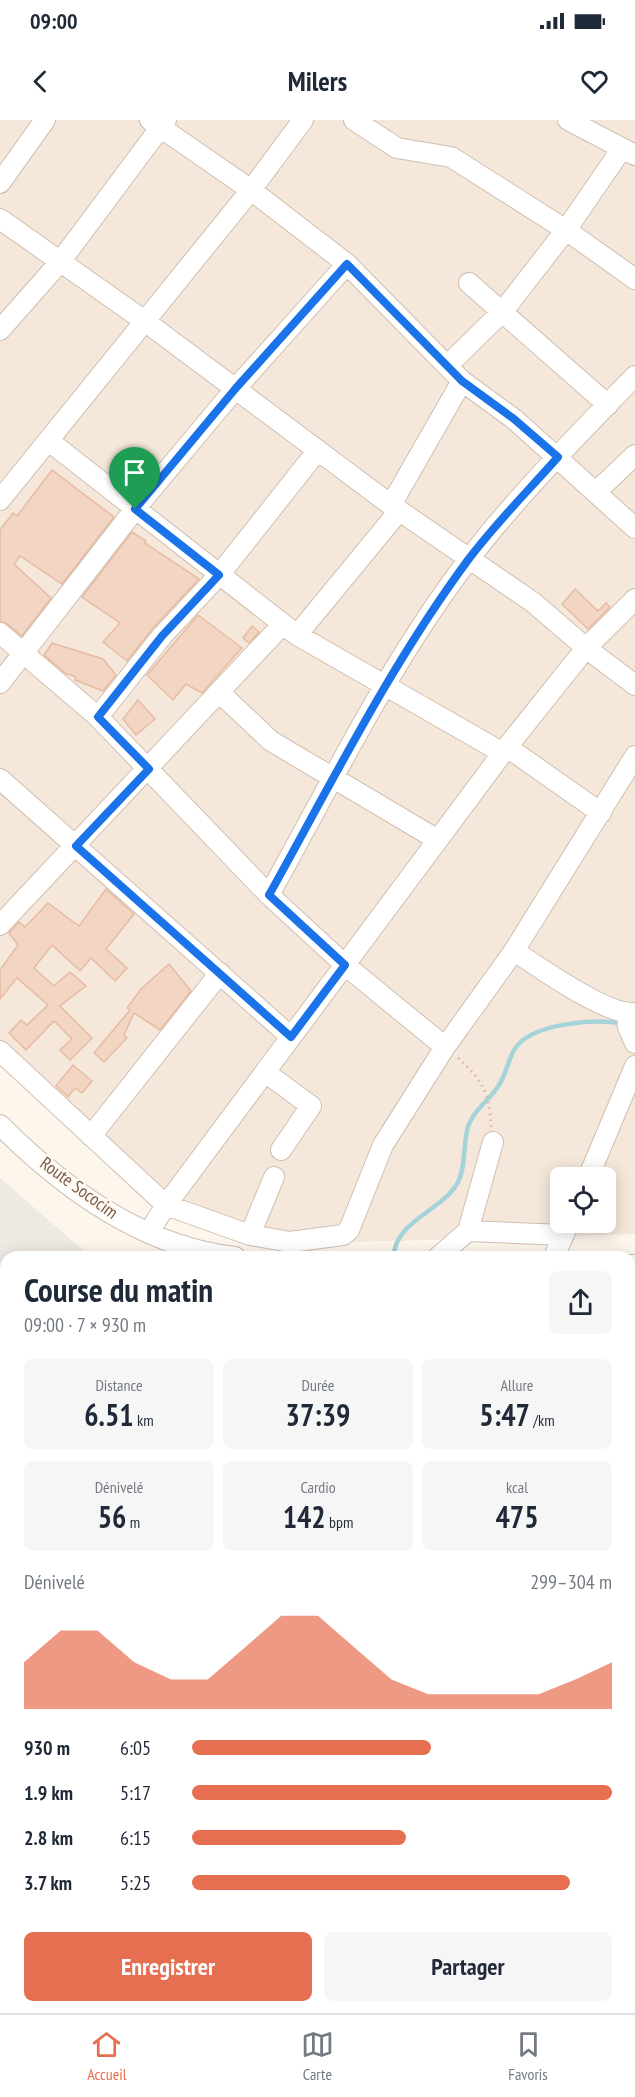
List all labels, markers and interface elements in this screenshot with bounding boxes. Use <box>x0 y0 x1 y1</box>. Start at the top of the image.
text: 09:00 <box>30 7 78 35</box>
text: Milers <box>288 64 347 98</box>
icon: back <box>24 65 57 98</box>
icon: heart <box>578 65 611 98</box>
pin <box>109 447 160 509</box>
icon: arrive <box>118 456 151 489</box>
street label: Route Sococim <box>36 1152 123 1224</box>
map controls <box>550 1167 616 1233</box>
button: locate <box>550 1167 616 1233</box>
text: Course du matin <box>24 1268 213 1311</box>
button: share <box>549 1271 612 1334</box>
text: 09:00 · 7 × 930 m <box>24 1312 146 1338</box>
text: Distance <box>95 1375 143 1395</box>
text: Durée <box>302 1375 334 1395</box>
text: Allure <box>501 1375 533 1395</box>
text: 6.51 <box>84 1395 134 1434</box>
text: 37:39 <box>286 1395 350 1434</box>
text: 5:47 <box>479 1395 530 1434</box>
text: km <box>134 1410 154 1430</box>
text: /km <box>530 1410 555 1430</box>
text: Dénivelé <box>95 1477 143 1497</box>
text: Cardio <box>300 1477 336 1497</box>
text: kcal <box>506 1477 528 1497</box>
text: 56 <box>98 1497 126 1536</box>
text: 142 <box>283 1497 326 1536</box>
text: 475 <box>495 1497 539 1536</box>
text: m <box>126 1512 140 1532</box>
text: bpm <box>326 1512 353 1532</box>
text: Dénivelé <box>24 1569 85 1595</box>
text: 299–304 m <box>530 1569 612 1595</box>
text: 930 m <box>24 1735 70 1761</box>
text: 6:05 <box>120 1735 151 1761</box>
text: 1.9 km <box>24 1780 73 1806</box>
text: 5:17 <box>120 1780 151 1806</box>
text: 2.8 km <box>24 1825 73 1851</box>
text: 6:15 <box>120 1825 151 1851</box>
text: 3.7 km <box>24 1870 72 1896</box>
text: 5:25 <box>120 1870 151 1896</box>
button: Enregistrer <box>24 1932 312 2001</box>
button: Partager <box>324 1932 612 2001</box>
tab: Accueil <box>87 2028 126 2084</box>
tab: Carte <box>301 2028 334 2084</box>
tab: Favoris <box>508 2028 548 2084</box>

